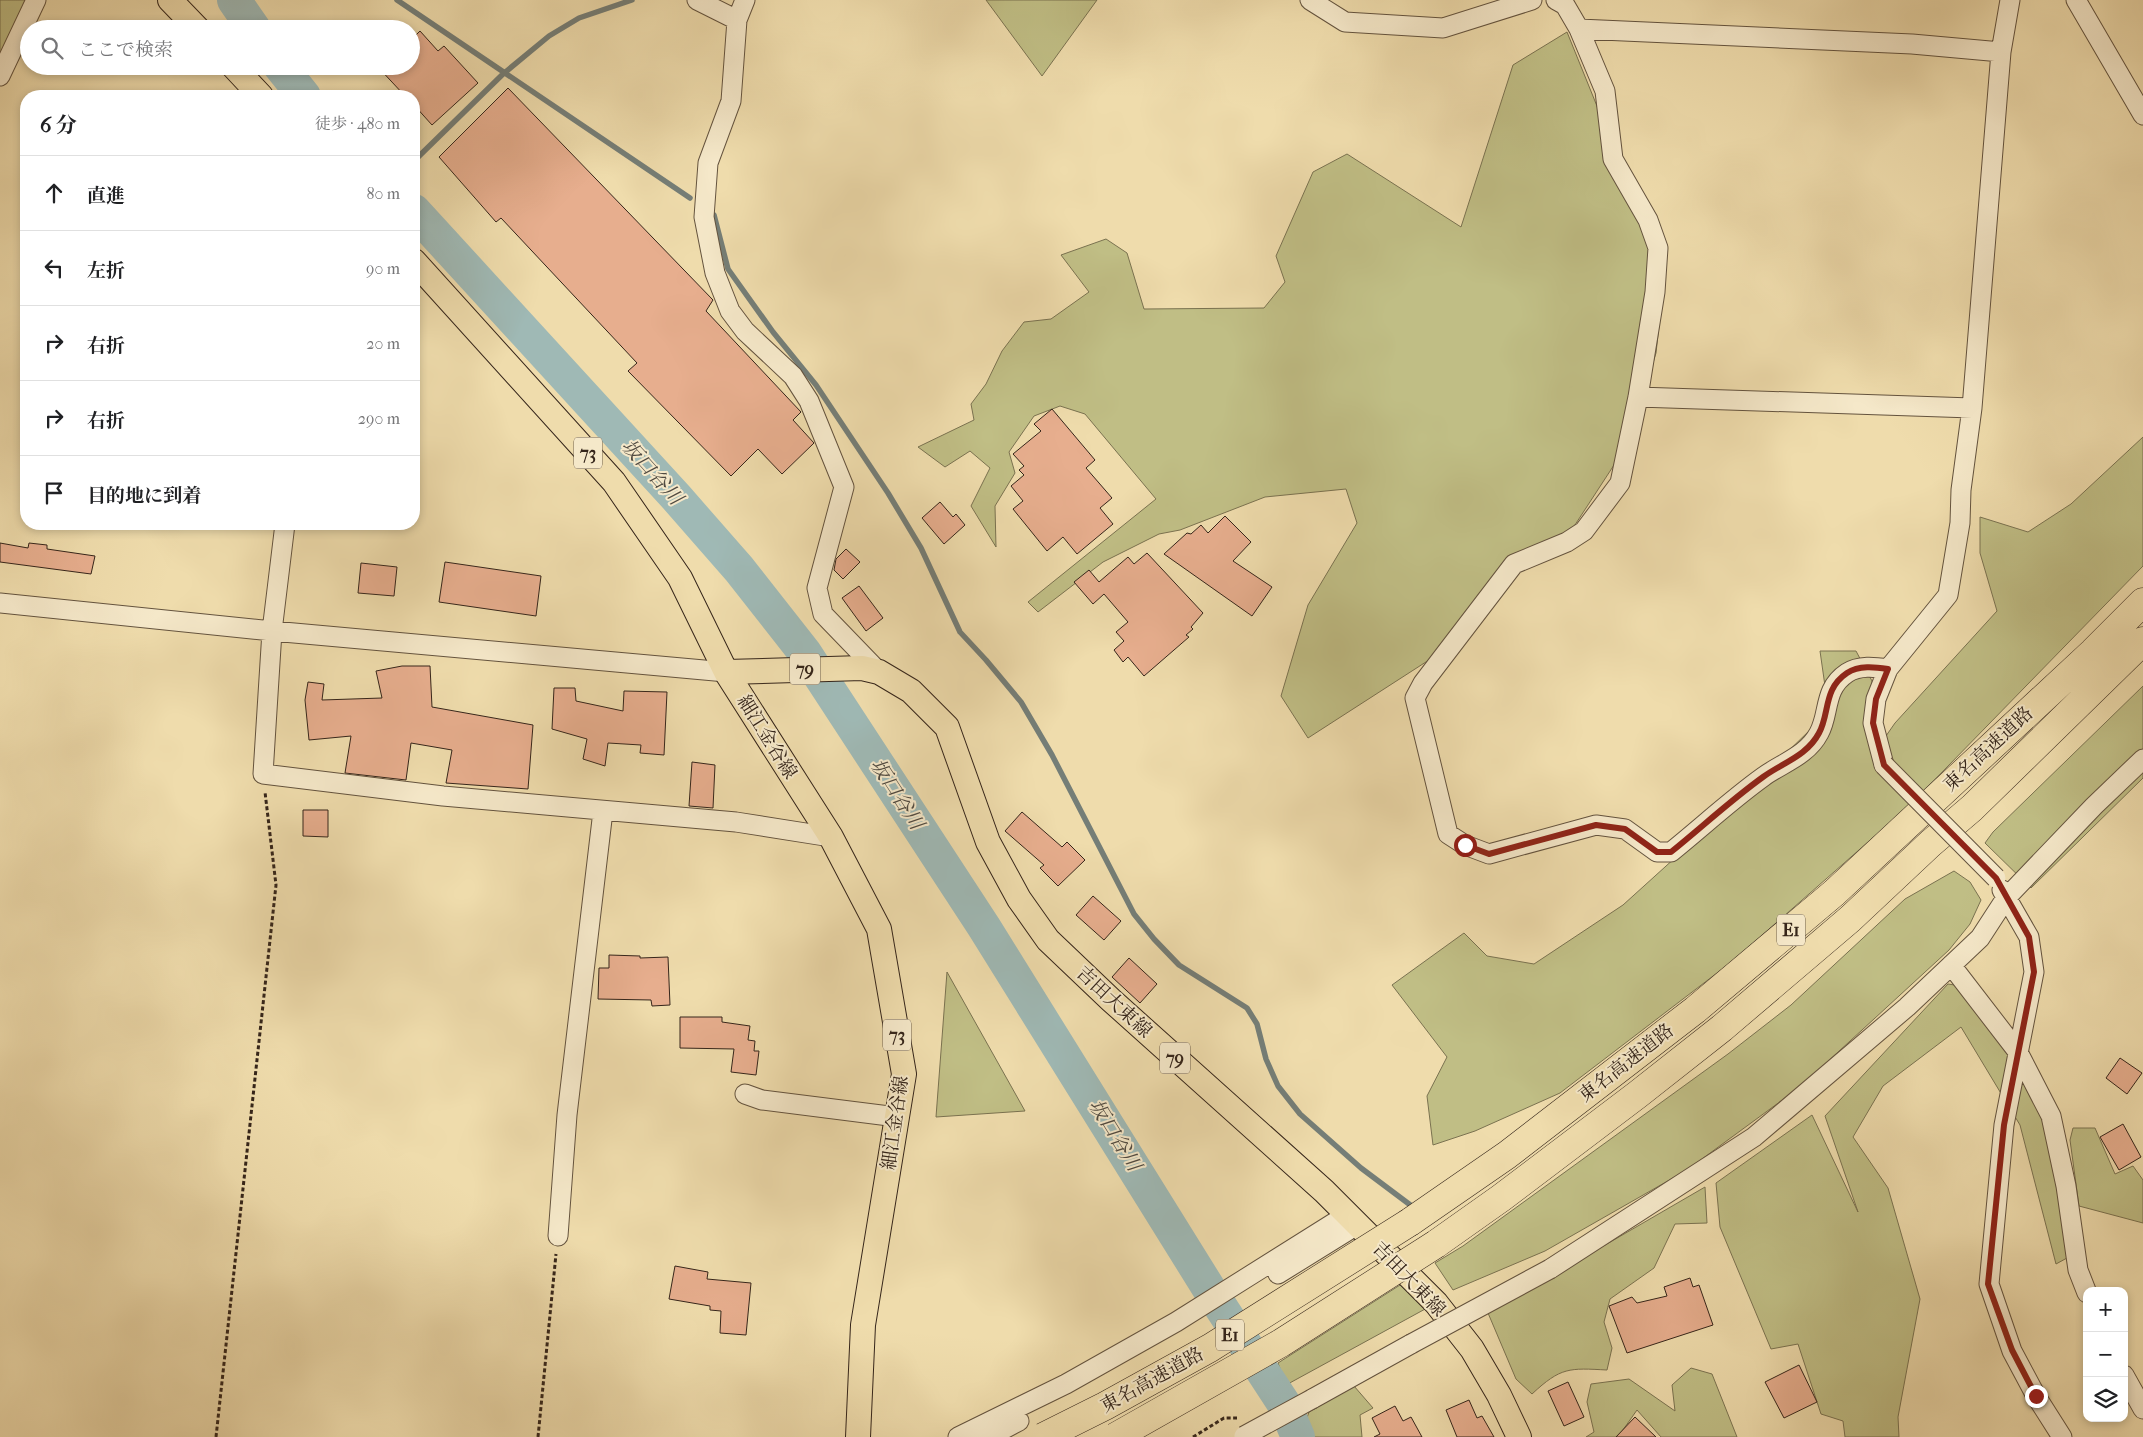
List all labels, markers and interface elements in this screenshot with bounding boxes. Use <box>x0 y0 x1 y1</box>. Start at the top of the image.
search box <box>20 20 420 75</box>
icon: search <box>38 34 66 62</box>
text: ここで検索 <box>78 39 173 61</box>
text: 6 分 <box>40 113 77 137</box>
text: 徒歩 · 480 m <box>315 114 400 133</box>
icon: ahead <box>40 179 68 207</box>
text: 80 m <box>366 184 400 203</box>
text: 直進 <box>87 185 125 207</box>
icon: left <box>40 254 68 282</box>
text: 90 m <box>366 259 400 278</box>
text: 左折 <box>87 260 125 282</box>
icon: right <box>40 329 68 357</box>
text: 20 m <box>366 334 400 353</box>
text: 右折 <box>87 335 125 357</box>
icon: right <box>40 404 68 432</box>
text: 290 m <box>358 409 400 428</box>
text: 右折 <box>87 410 125 432</box>
water label: 坂口谷川 <box>617 435 689 511</box>
road number: 73 <box>574 438 602 468</box>
icon: arrive <box>40 479 68 507</box>
text: 目的地に到着 <box>87 485 201 507</box>
road number: 79 <box>790 654 820 684</box>
street label: 細江金谷線 <box>732 691 802 783</box>
street label: 東名高速道路 <box>1939 702 2037 796</box>
water label: 坂口谷川 <box>866 754 930 835</box>
route start <box>1454 834 1477 857</box>
road number: E1 <box>1777 914 1805 946</box>
street label: 吉田大東線 <box>1072 962 1156 1042</box>
street label: 東名高速道路 <box>1574 1019 1678 1107</box>
road number: 73 <box>883 1020 911 1050</box>
road number: 79 <box>1160 1042 1190 1074</box>
street label: 細江金谷線 <box>877 1074 913 1172</box>
water label: 坂口谷川 <box>1084 1095 1147 1177</box>
street label: 吉田大東線 <box>1368 1237 1450 1321</box>
map controls <box>2083 1287 2128 1422</box>
button: + <box>2083 1287 2128 1332</box>
road number: E1 <box>1216 1320 1244 1350</box>
button: − <box>2083 1332 2128 1377</box>
street label: 東名高速道路 <box>1097 1343 1207 1417</box>
button: layers <box>2083 1377 2128 1422</box>
route end <box>2025 1385 2048 1408</box>

